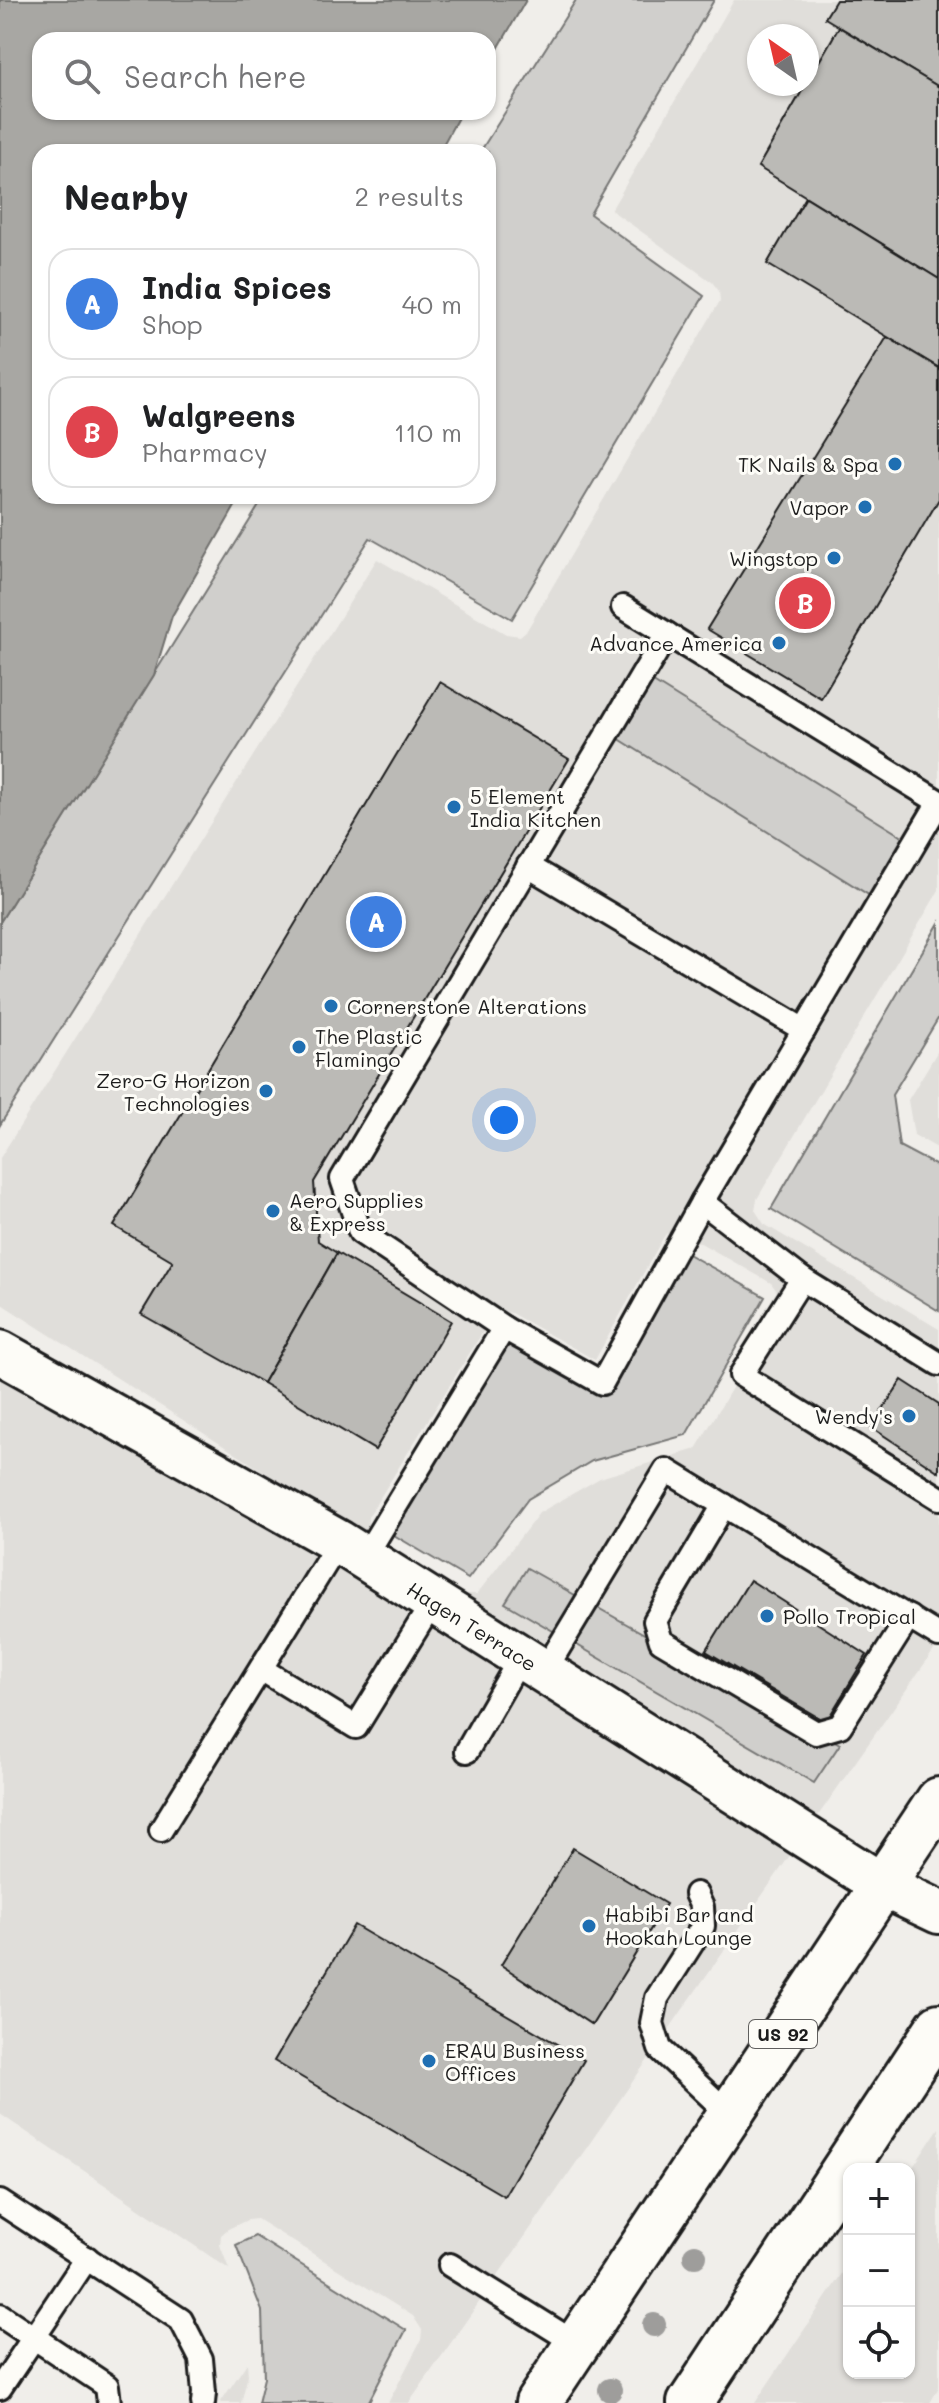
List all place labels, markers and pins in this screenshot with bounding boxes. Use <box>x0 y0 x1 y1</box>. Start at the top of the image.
place label: TK Nails & Spa <box>738 451 879 477</box>
marker: TK Nails & Spa <box>886 455 904 473</box>
place label: Vapor <box>789 494 849 520</box>
marker: Vapor <box>856 498 874 516</box>
place label: Wingstop <box>729 545 818 571</box>
marker: Wingstop <box>825 549 843 567</box>
pin: B <box>779 573 831 633</box>
place label: Advance America <box>589 630 763 656</box>
marker: Advance America <box>770 634 788 652</box>
place label: 5 Element India Kitchen <box>470 783 601 832</box>
marker: 5 Element India Kitchen <box>445 798 463 816</box>
pin: A <box>350 892 402 952</box>
place label: Cornerstone Alterations <box>347 993 587 1019</box>
marker: Cornerstone Alterations <box>322 997 340 1015</box>
place label: The Plastic Flamingo <box>315 1023 422 1072</box>
marker: The Plastic Flamingo <box>290 1038 308 1056</box>
place label: Zero-G Horizon Technologies <box>96 1067 250 1116</box>
marker: Zero-G Horizon Technologies <box>257 1082 275 1100</box>
place label: Aero Supplies & Express <box>289 1187 424 1236</box>
marker: Aero Supplies & Express <box>264 1202 282 1220</box>
place label: Wendy's <box>815 1403 893 1429</box>
marker: Wendy's <box>900 1407 918 1425</box>
place label: Pollo Tropical <box>783 1603 916 1629</box>
marker: Pollo Tropical <box>758 1607 776 1625</box>
place label: Habibi Bar and Hookah Lounge <box>605 1901 753 1950</box>
marker: Habibi Bar and Hookah Lounge <box>580 1917 598 1935</box>
place label: ERAU Business Offices <box>445 2037 585 2086</box>
marker: ERAU Business Offices <box>420 2052 438 2070</box>

